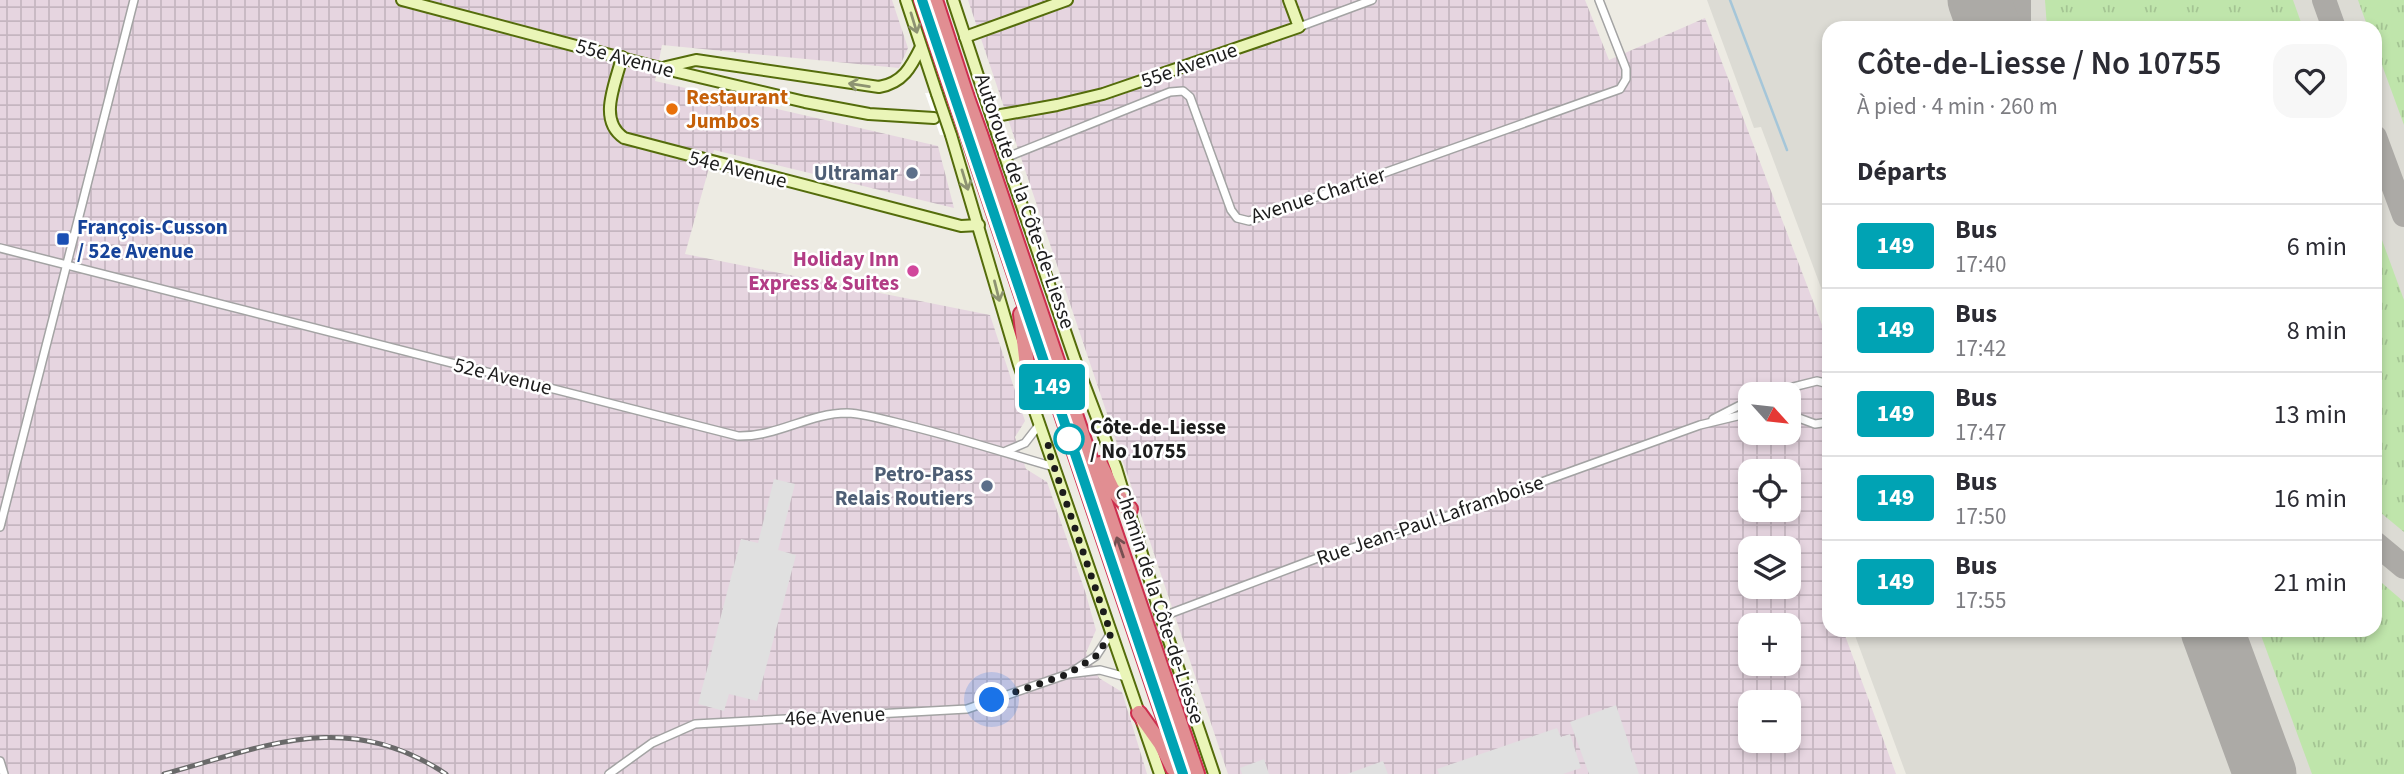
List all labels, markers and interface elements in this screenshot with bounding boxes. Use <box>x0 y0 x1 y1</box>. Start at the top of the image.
one-way arrow <box>908 12 921 34</box>
street label: 55e Avenue <box>573 31 677 85</box>
street label: 55e Avenue <box>1137 35 1241 95</box>
text: Côte-de-Liesse / No 10755 <box>1857 40 2222 87</box>
button: heart <box>2273 44 2347 118</box>
street label: Autoroute de la Côte-de-Liesse <box>967 69 1083 333</box>
one-way arrow <box>849 78 871 91</box>
place label: Restaurant Jumbos <box>686 82 788 136</box>
text: À pied · 4 min · 260 m <box>1857 90 2058 123</box>
marker: Restaurant Jumbos <box>664 101 680 117</box>
street label: 54e Avenue <box>686 142 790 196</box>
text: Départs <box>1857 153 1947 190</box>
place label: Ultramar <box>814 158 899 188</box>
street label: Avenue Chartier <box>1247 159 1390 231</box>
marker: Ultramar <box>904 165 920 181</box>
one-way arrow <box>959 169 972 191</box>
text: Bus <box>1955 211 1997 248</box>
place label: François-Cusson / 52e Avenue <box>77 212 228 266</box>
text: 149 <box>1876 228 1915 263</box>
text: 6 min <box>2287 228 2347 265</box>
marker: François-Cusson / 52e Avenue <box>55 231 71 247</box>
place label: Holiday Inn Express & Suites <box>748 244 899 298</box>
text: 17:40 <box>1955 248 2006 281</box>
marker: Holiday Inn Express & Suites <box>905 263 921 279</box>
one-way arrow <box>991 279 1004 301</box>
text: Bus <box>1955 295 1997 332</box>
text: 149 <box>1876 312 1915 347</box>
text: 8 min <box>2287 312 2347 349</box>
text: 17:42 <box>1955 332 2006 365</box>
street label: 52e Avenue <box>451 349 555 403</box>
line badge: 149 <box>1012 364 1092 410</box>
text: 149 <box>1033 369 1071 404</box>
text: Bus <box>1955 379 1997 416</box>
north arrow <box>1738 382 1801 444</box>
map controls <box>1738 382 1801 753</box>
text: 149 <box>1876 396 1915 431</box>
text: 13 min <box>2274 396 2347 433</box>
place label: Côte-de-Liesse / No 10755 <box>1090 412 1226 466</box>
text: 17:47 <box>1955 416 2006 449</box>
marker: Côte-de-Liesse / No 10755 <box>1054 424 1084 454</box>
place label: Petro-Pass Relais Routiers <box>835 459 973 513</box>
button: locate <box>1738 459 1801 522</box>
text: Bus <box>1955 463 1997 500</box>
street label: Rue Jean-Paul Laframboise <box>1312 467 1548 573</box>
marker: Petro-Pass Relais Routiers <box>979 478 995 494</box>
text: 149 <box>1876 480 1915 515</box>
text: 16 min <box>2274 480 2347 517</box>
street label: Chemin de la Côte-de-Liesse <box>1107 482 1213 728</box>
text: 17:50 <box>1955 500 2006 533</box>
one-way arrow <box>1113 536 1126 558</box>
button: layers <box>1738 536 1801 599</box>
text: Bus <box>1955 547 1997 584</box>
text: 149 <box>1876 564 1915 599</box>
text: 21 min <box>2274 564 2347 601</box>
text: 17:55 <box>1955 584 2006 617</box>
button: + <box>1738 613 1801 676</box>
your location <box>974 682 1009 717</box>
button: − <box>1738 690 1801 753</box>
street label: 46e Avenue <box>784 698 886 734</box>

